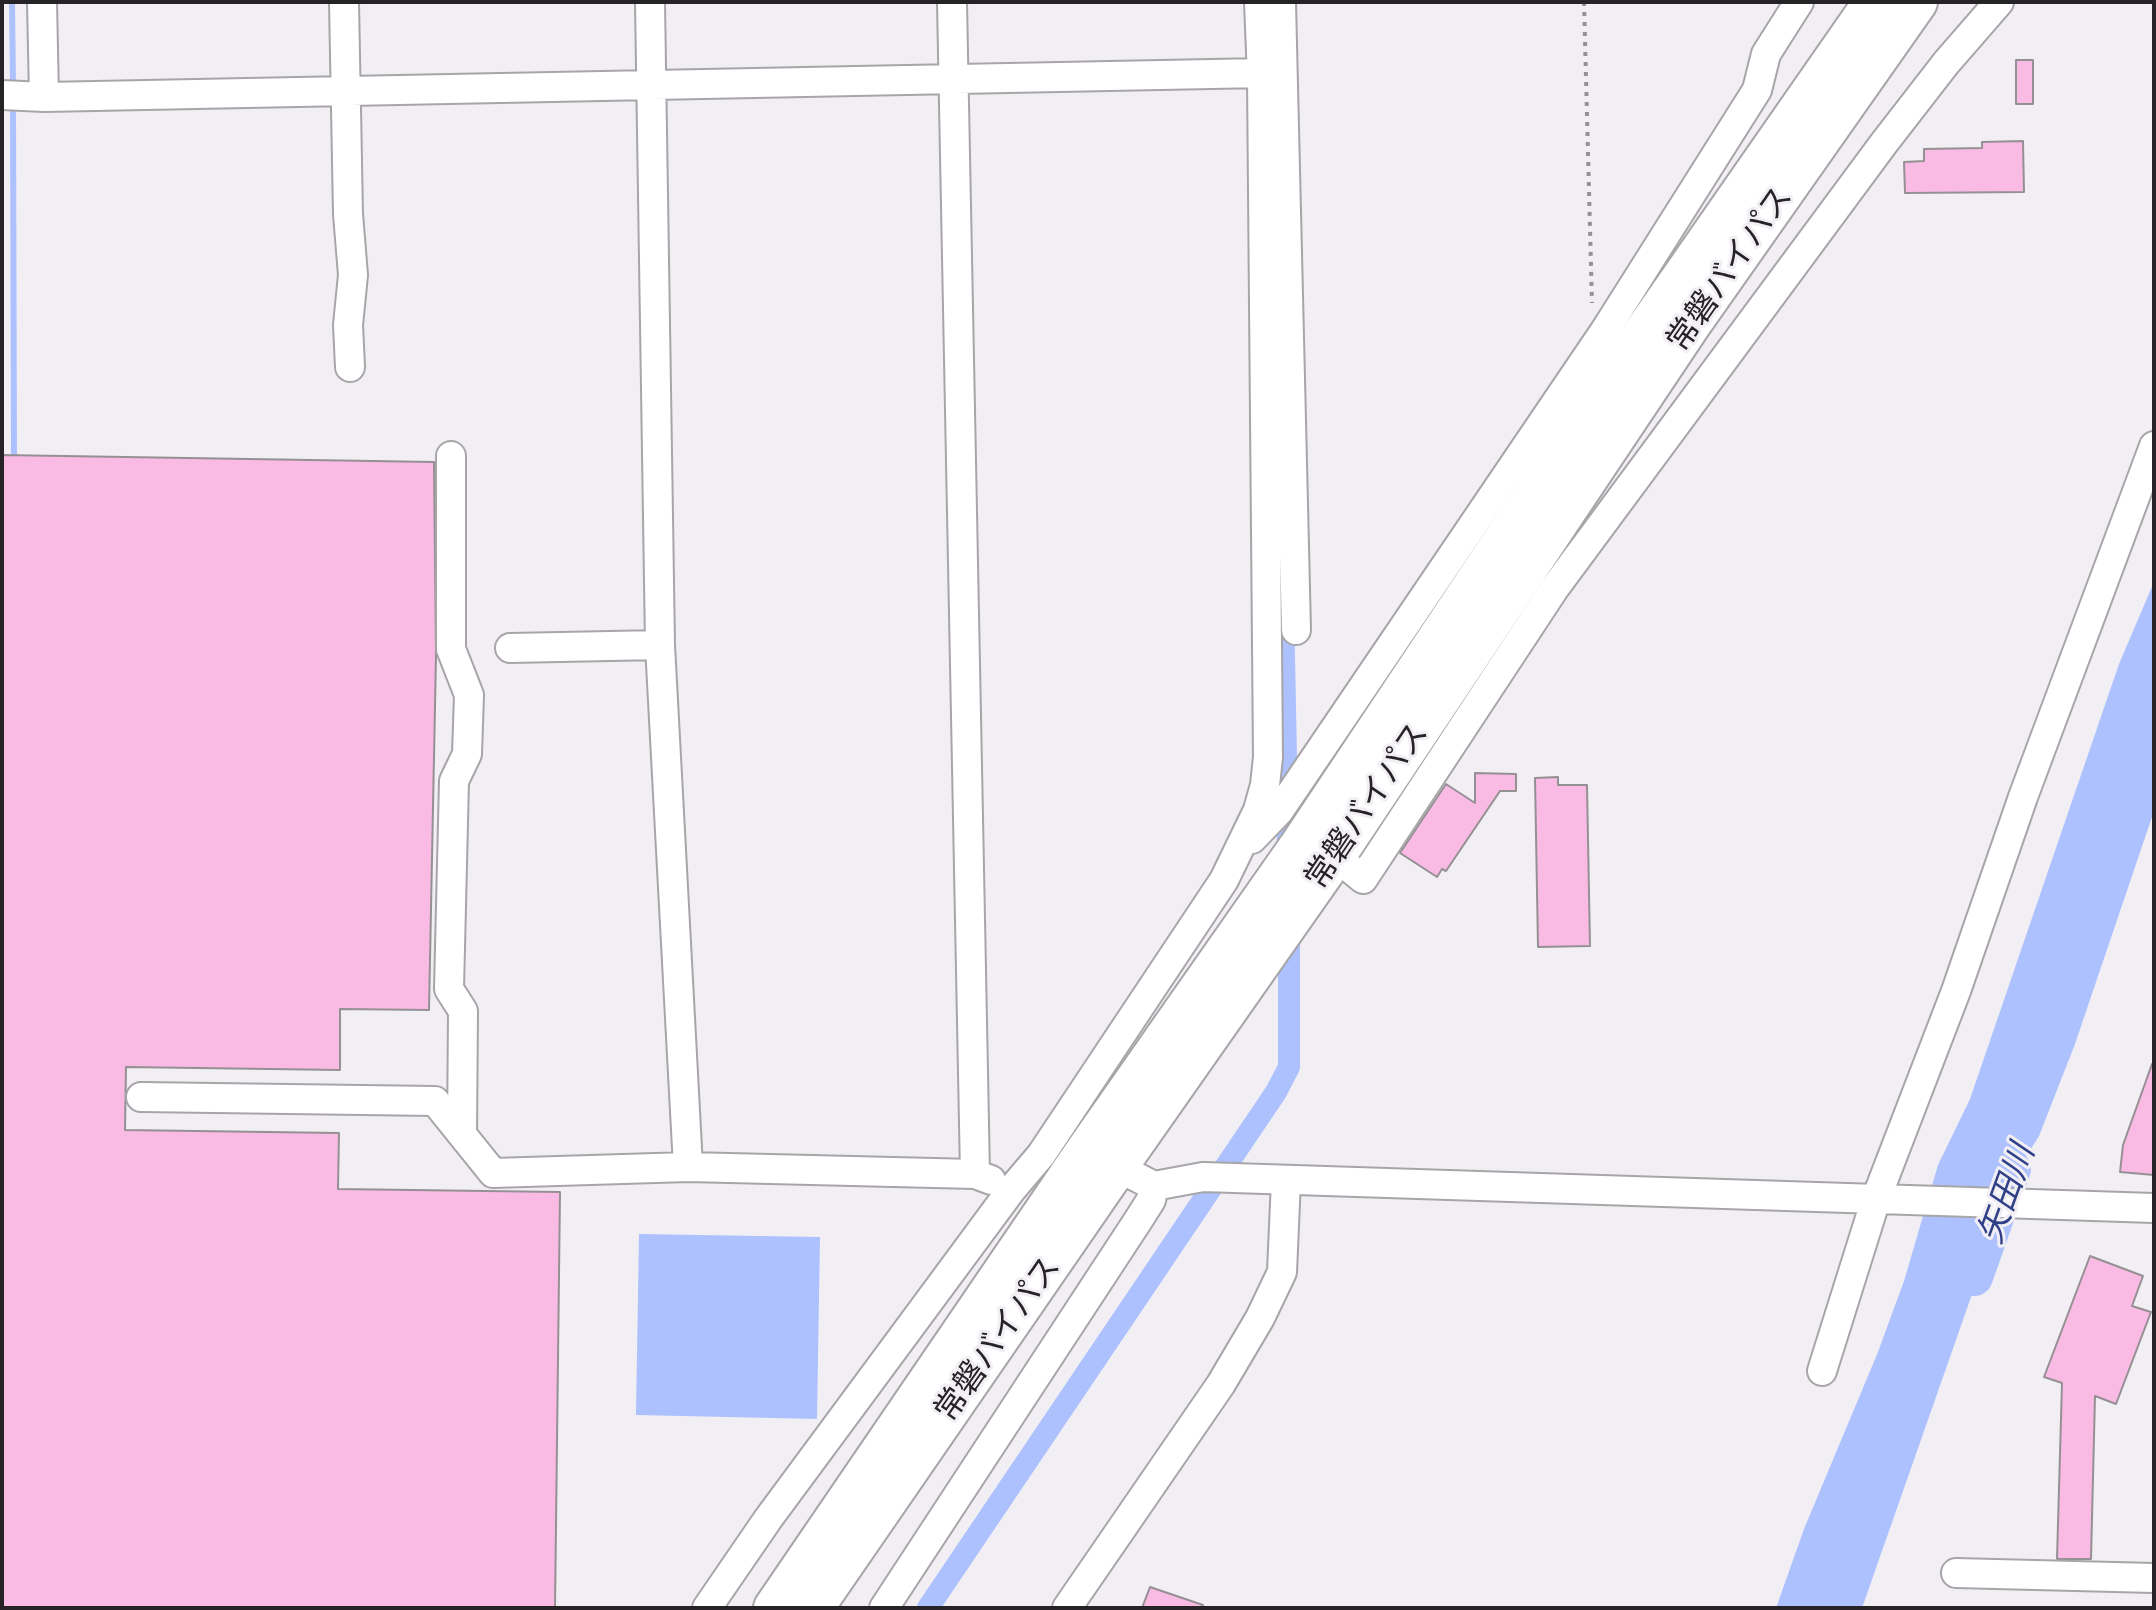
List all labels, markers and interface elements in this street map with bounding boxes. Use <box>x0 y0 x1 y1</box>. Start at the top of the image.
street label: 常磐バイパス <box>1659 179 1801 359</box>
street label: 常磐バイパス <box>1297 716 1437 896</box>
water label: 矢田川 <box>1970 1139 2044 1249</box>
street label: 常磐バイパス <box>927 1249 1069 1429</box>

